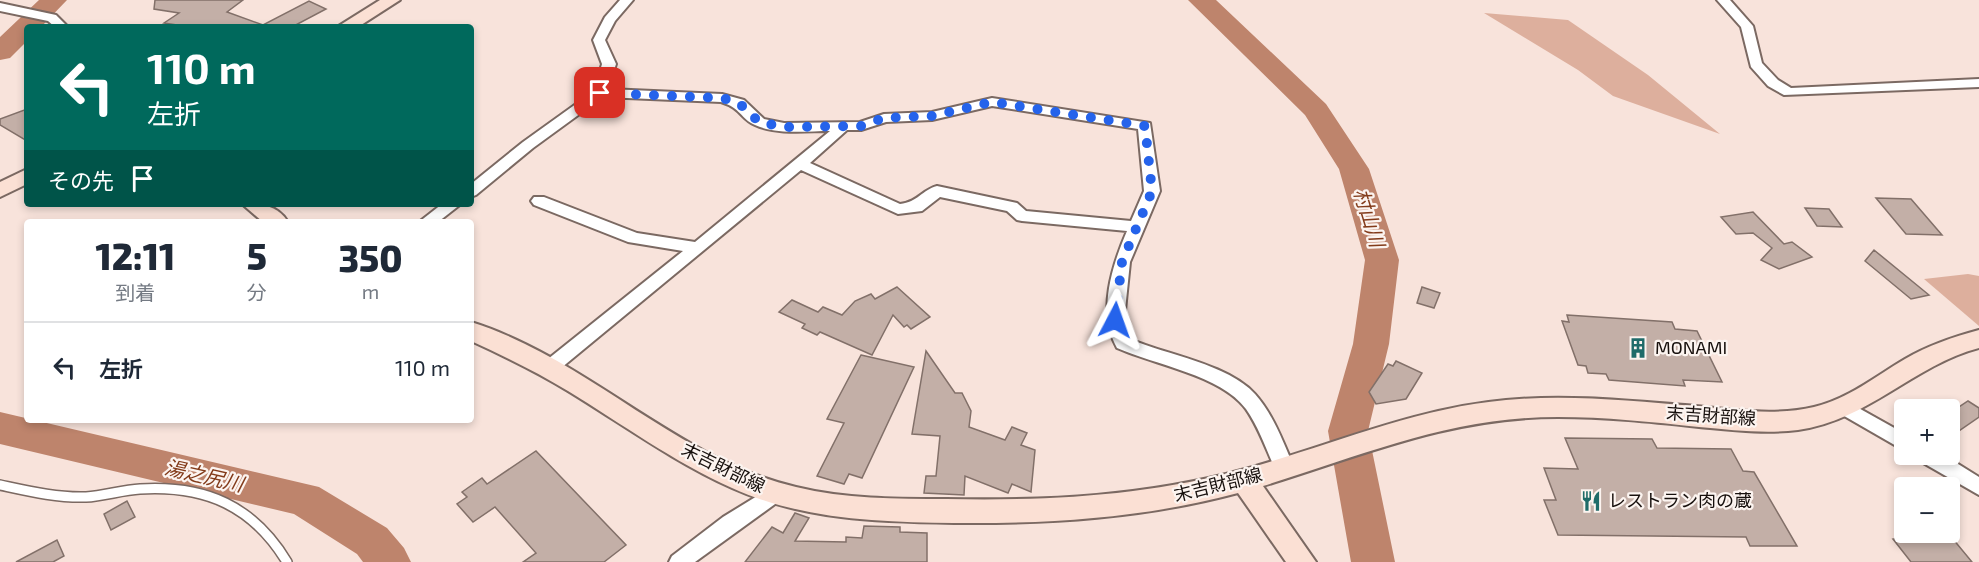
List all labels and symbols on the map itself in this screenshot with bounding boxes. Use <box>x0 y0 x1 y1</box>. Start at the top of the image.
pin <box>574 67 625 118</box>
water label: 村山川 <box>1350 186 1391 252</box>
position arrow <box>1083 288 1147 352</box>
building icon: MONAMI <box>1626 336 1650 360</box>
place label: MONAMI <box>1655 336 1727 358</box>
street label: 末吉財部線 <box>1665 401 1757 429</box>
street label: 末吉財部線 <box>678 437 769 497</box>
water label: 湯之尻川 <box>163 454 248 496</box>
street label: 末吉財部線 <box>1171 462 1264 506</box>
restaurant icon: レストラン肉の蔵 <box>1579 489 1603 513</box>
place label: レストラン肉の蔵 <box>1608 489 1752 511</box>

